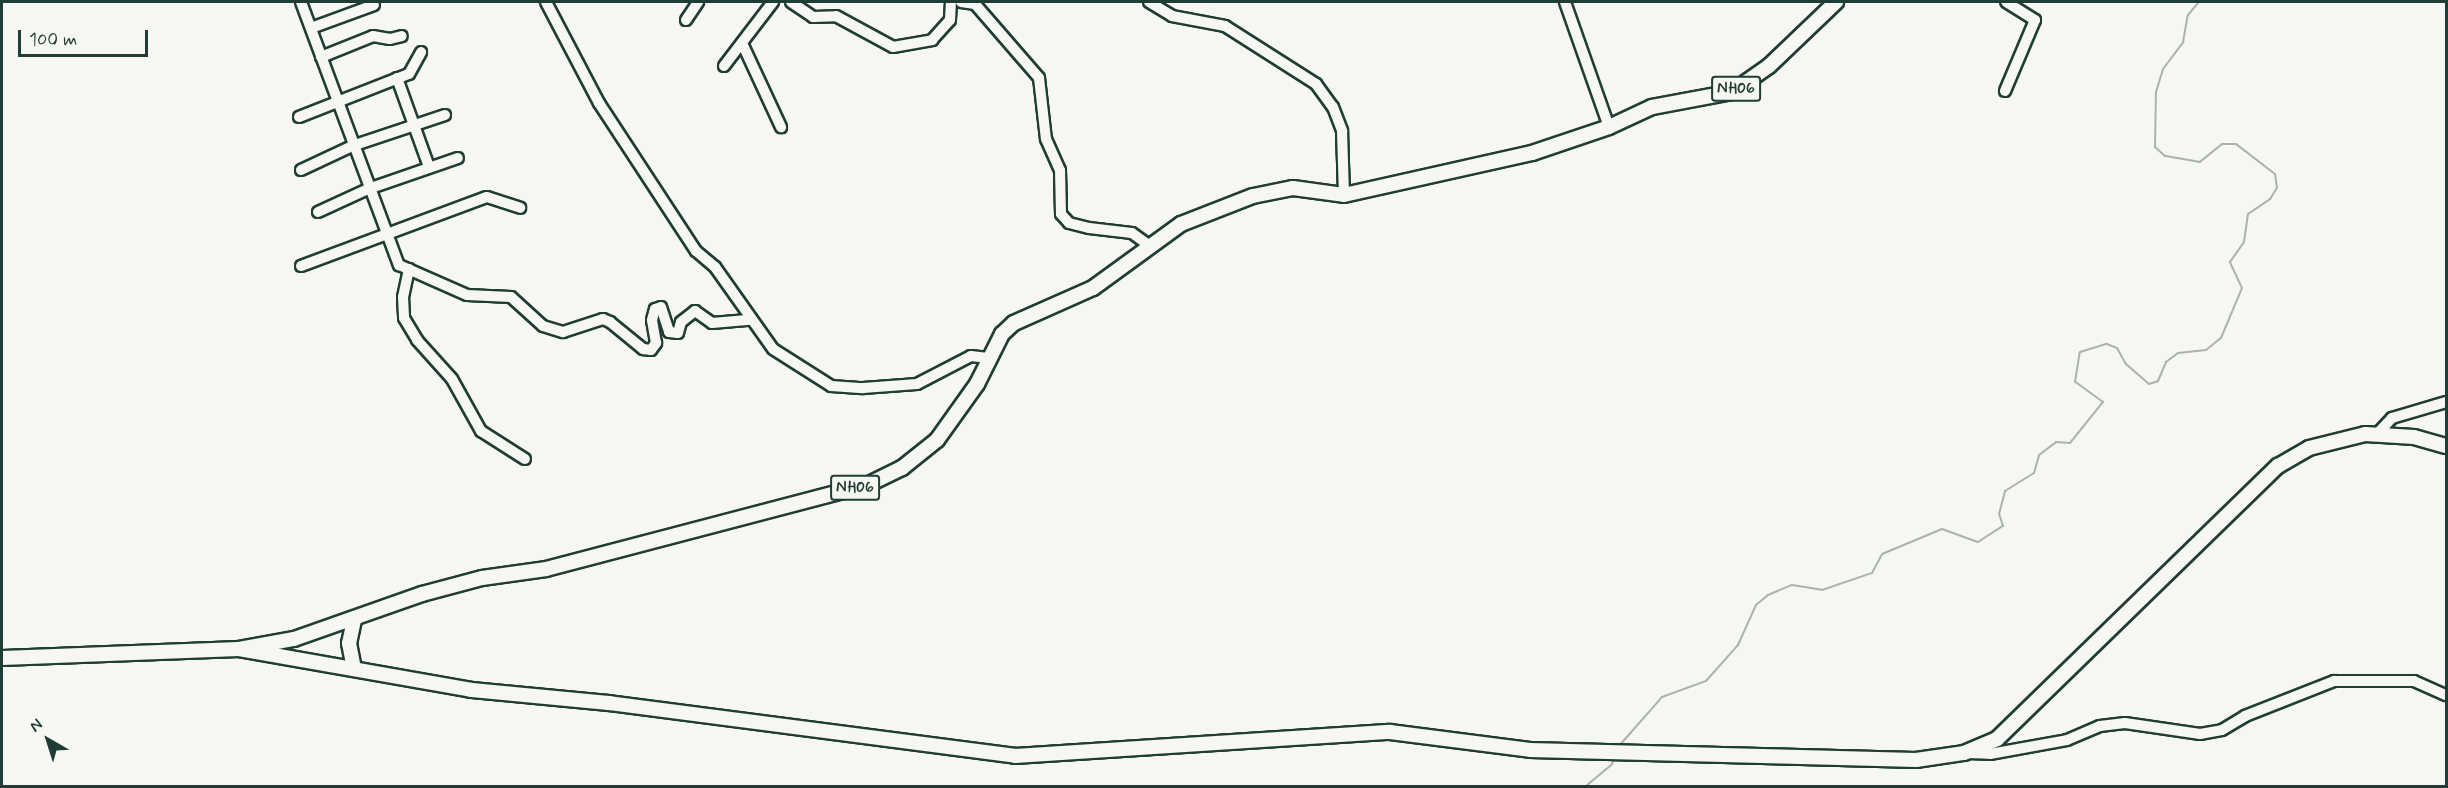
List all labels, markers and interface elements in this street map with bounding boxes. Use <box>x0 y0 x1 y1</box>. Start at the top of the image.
scale bar <box>21 18 152 56</box>
text: 100 m <box>29 28 77 52</box>
road number: NH06 <box>1710 76 1762 102</box>
road number: NH06 <box>830 475 880 501</box>
north arrow <box>18 710 78 770</box>
text: N <box>26 714 47 737</box>

